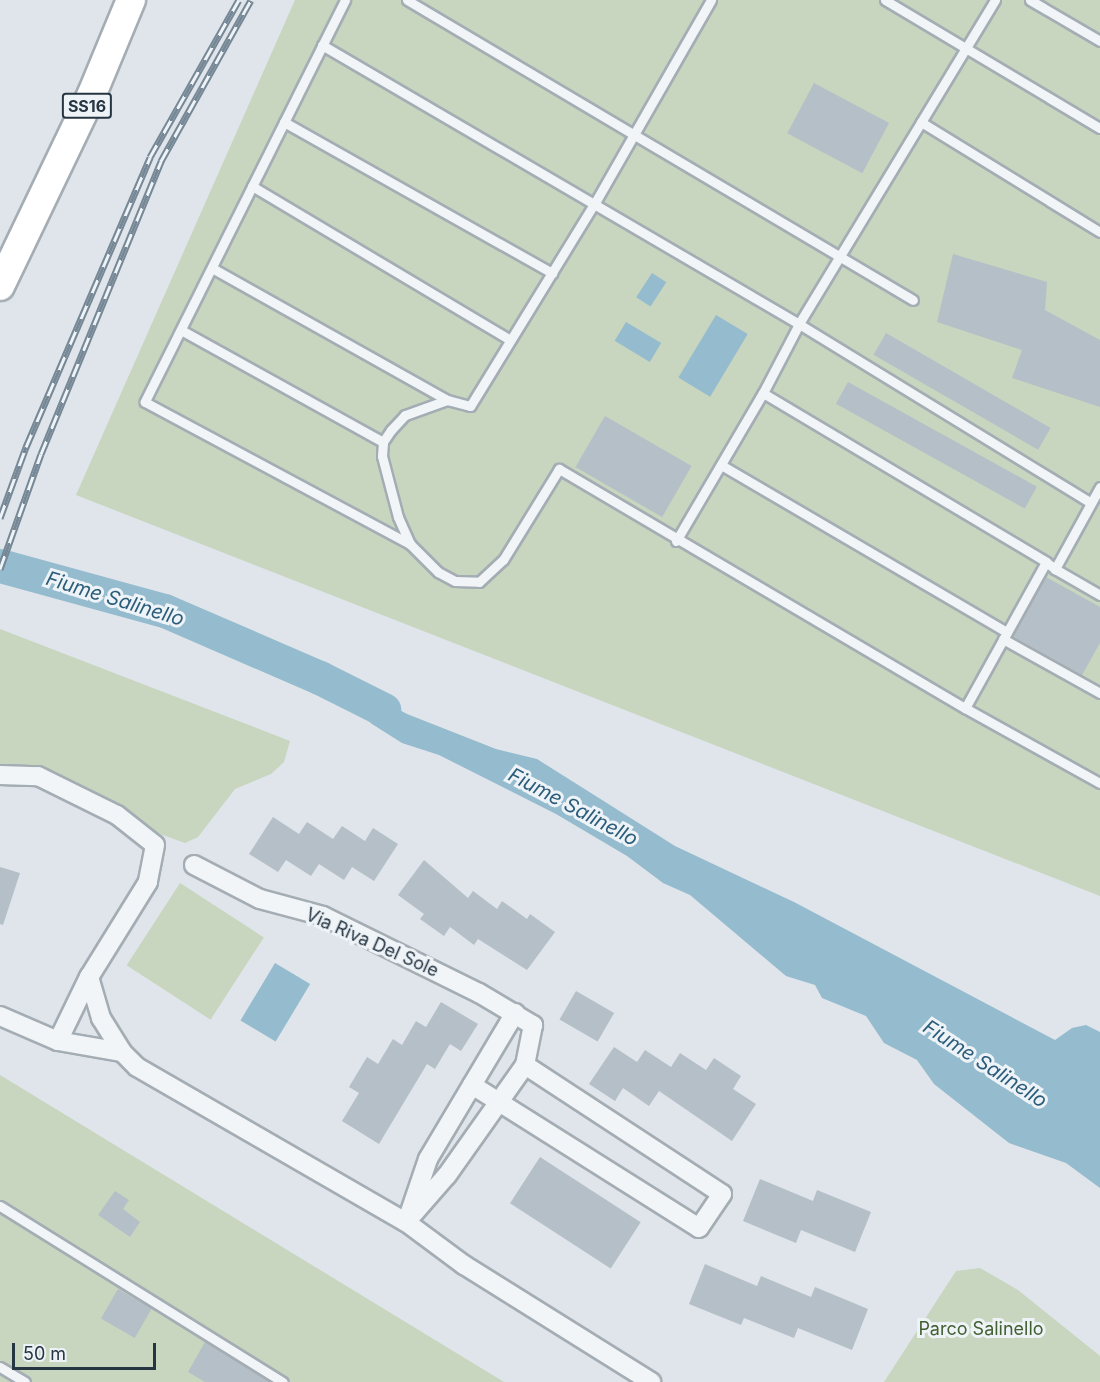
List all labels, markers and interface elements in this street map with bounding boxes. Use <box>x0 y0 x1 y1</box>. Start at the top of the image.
road number: SS16 <box>62 93 112 119</box>
water label: Fiume Salinello <box>43 567 187 631</box>
water label: Fiume Salinello <box>504 763 642 851</box>
street label: Via Riva Del Sole <box>302 904 442 982</box>
water label: Fiume Salinello <box>919 1015 1051 1113</box>
park label: Parco Salinello <box>918 1318 1044 1340</box>
scale bar <box>15 1331 159 1369</box>
text: 50 m <box>23 1343 66 1364</box>

